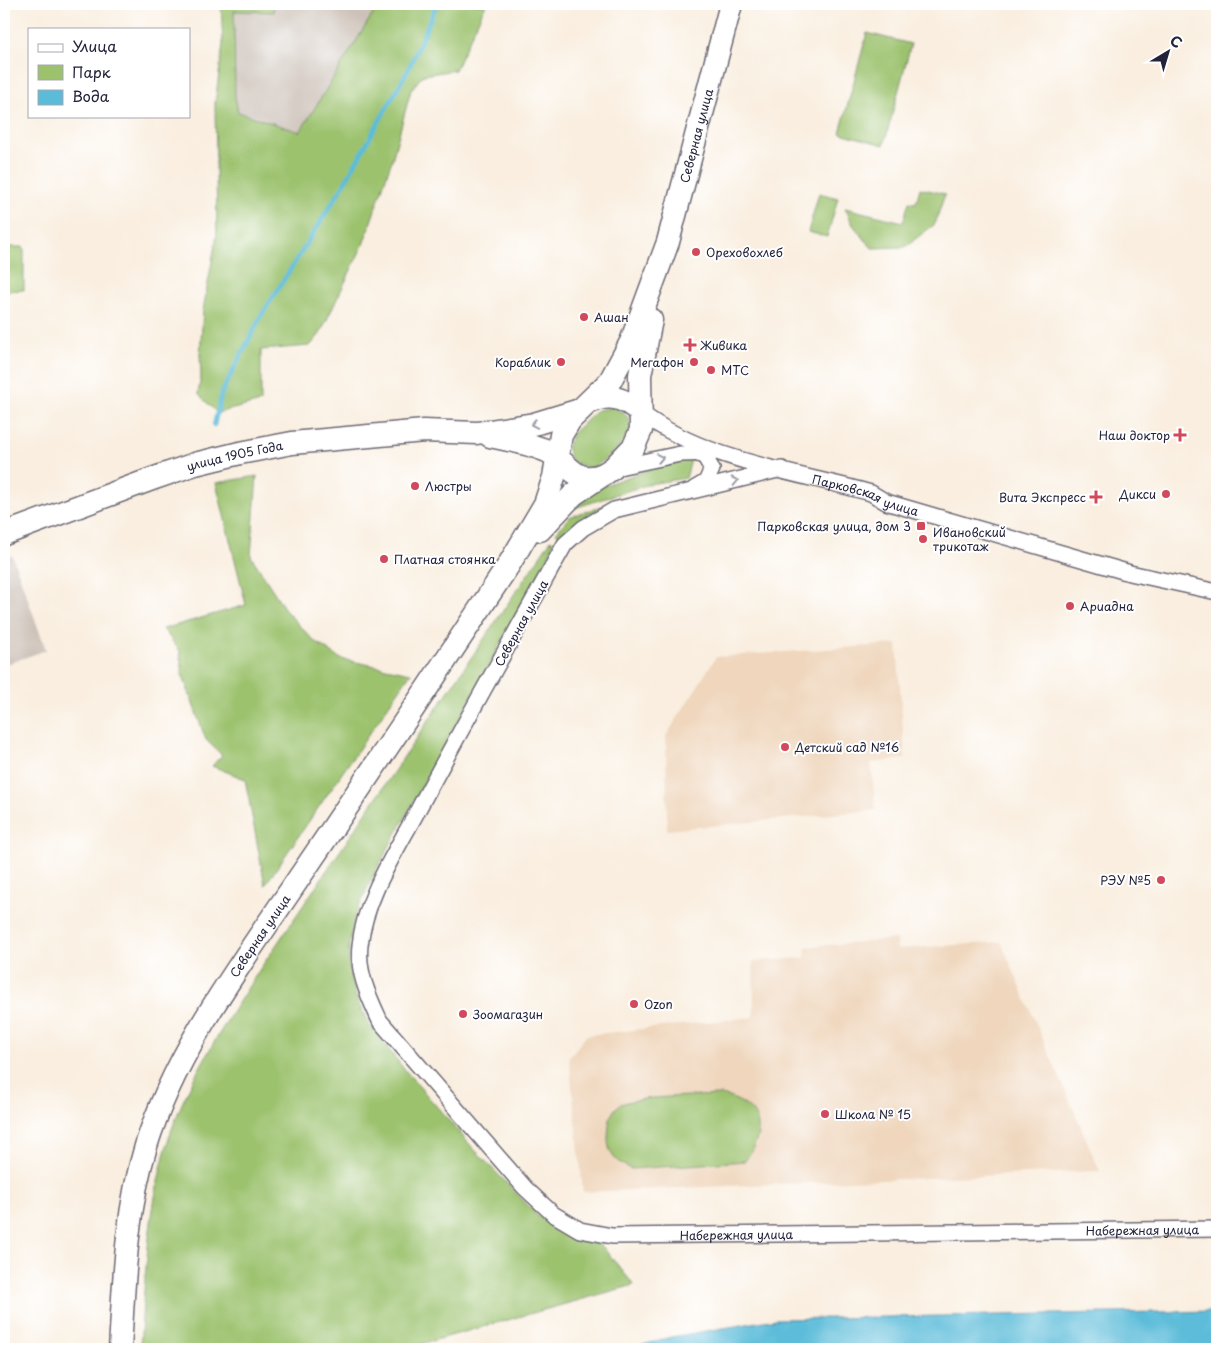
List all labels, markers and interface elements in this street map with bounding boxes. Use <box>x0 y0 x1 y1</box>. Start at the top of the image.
legend <box>28 28 190 118</box>
north arrow <box>1144 28 1194 78</box>
text: С <box>1166 30 1187 53</box>
text: Улица <box>72 34 117 57</box>
text: Парк <box>72 60 111 83</box>
text: Вода <box>72 84 110 107</box>
street label: Северная улица <box>675 86 717 185</box>
place label: Ореховохлеб <box>706 243 783 261</box>
marker: Ореховохлеб <box>690 246 702 258</box>
place label: Ашан <box>594 308 629 326</box>
marker: Ашан <box>578 311 590 323</box>
place label: Живика <box>700 336 748 354</box>
marker: Живика <box>684 339 696 351</box>
place label: Кораблик <box>495 353 552 371</box>
place label: Мегафон <box>630 353 684 371</box>
marker: Кораблик <box>555 356 567 368</box>
marker: Мегафон <box>688 356 700 368</box>
place label: МТС <box>721 361 749 379</box>
marker: МТС <box>705 364 717 376</box>
one-way arrow <box>530 418 538 428</box>
place label: Наш доктор <box>1099 426 1170 444</box>
marker: Наш доктор <box>1174 429 1186 441</box>
street label: улица 1905 Года <box>184 436 285 475</box>
one-way arrow <box>656 453 665 464</box>
street label: Парковская улица <box>810 470 921 520</box>
one-way arrow <box>731 476 740 487</box>
place label: Люстры <box>425 477 472 495</box>
marker: Люстры <box>409 480 421 492</box>
place label: Дикси <box>1118 485 1156 503</box>
place label: Вита Экспресс <box>999 488 1086 506</box>
marker: Дикси <box>1160 488 1172 500</box>
marker: Вита Экспресс <box>1090 491 1102 503</box>
place label: Парковская улица, дом 3 <box>757 517 911 535</box>
marker: Парковская улица, дом 3 <box>915 520 927 532</box>
place label: Ивановский трикотаж <box>933 523 1006 555</box>
marker: Ивановский трикотаж <box>917 533 929 545</box>
place label: Платная стоянка <box>394 550 496 568</box>
marker: Платная стоянка <box>378 553 390 565</box>
street label: Северная улица <box>490 576 552 670</box>
place label: Ариадна <box>1080 597 1134 615</box>
marker: Ариадна <box>1064 600 1076 612</box>
place label: Детский сад №16 <box>794 738 899 756</box>
marker: Детский сад №16 <box>779 741 791 753</box>
place label: РЭУ №5 <box>1100 871 1151 889</box>
marker: РЭУ №5 <box>1155 874 1167 886</box>
street label: Северная улица <box>225 890 295 981</box>
place label: Ozon <box>644 995 673 1013</box>
marker: Ozon <box>628 998 640 1010</box>
place label: Зоомагазин <box>472 1005 543 1023</box>
marker: Зоомагазин <box>457 1008 469 1020</box>
place label: Школа № 15 <box>835 1105 911 1123</box>
marker: Школа № 15 <box>819 1108 831 1120</box>
street label: Набережная улица <box>1086 1220 1199 1240</box>
street label: Набережная улица <box>680 1225 794 1244</box>

